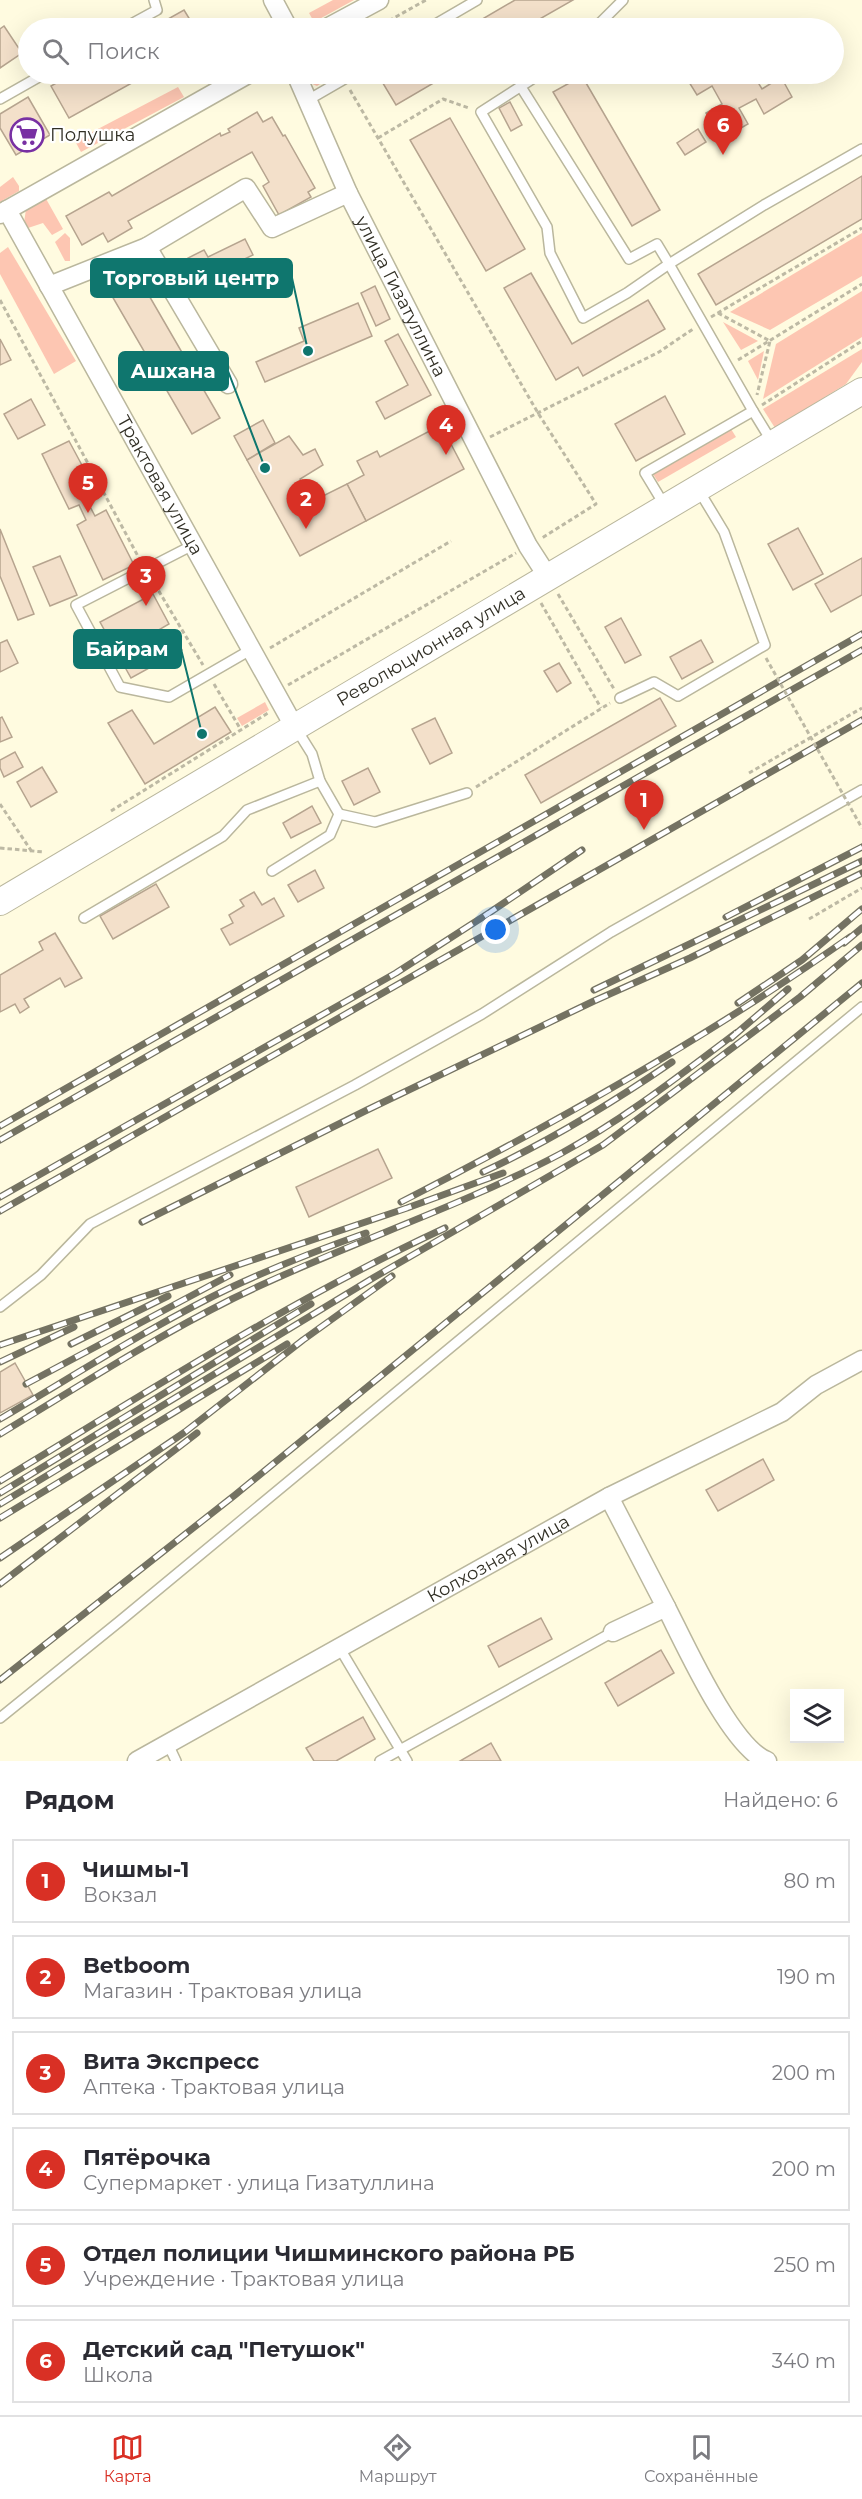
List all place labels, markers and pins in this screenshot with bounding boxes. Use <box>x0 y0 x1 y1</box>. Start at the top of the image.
pin: 6 <box>704 106 742 155</box>
supermarket icon: Полушка <box>9 117 45 153</box>
place label: Полушка <box>50 124 135 146</box>
callout: Торговый центр <box>91 259 292 297</box>
callout: Ашхана <box>119 352 228 390</box>
pin: 4 <box>426 406 466 455</box>
pin: 5 <box>68 464 107 513</box>
pin: 2 <box>286 480 326 529</box>
pin: 3 <box>126 556 166 606</box>
callout: Байрам <box>74 630 181 668</box>
pin: 1 <box>624 780 664 830</box>

